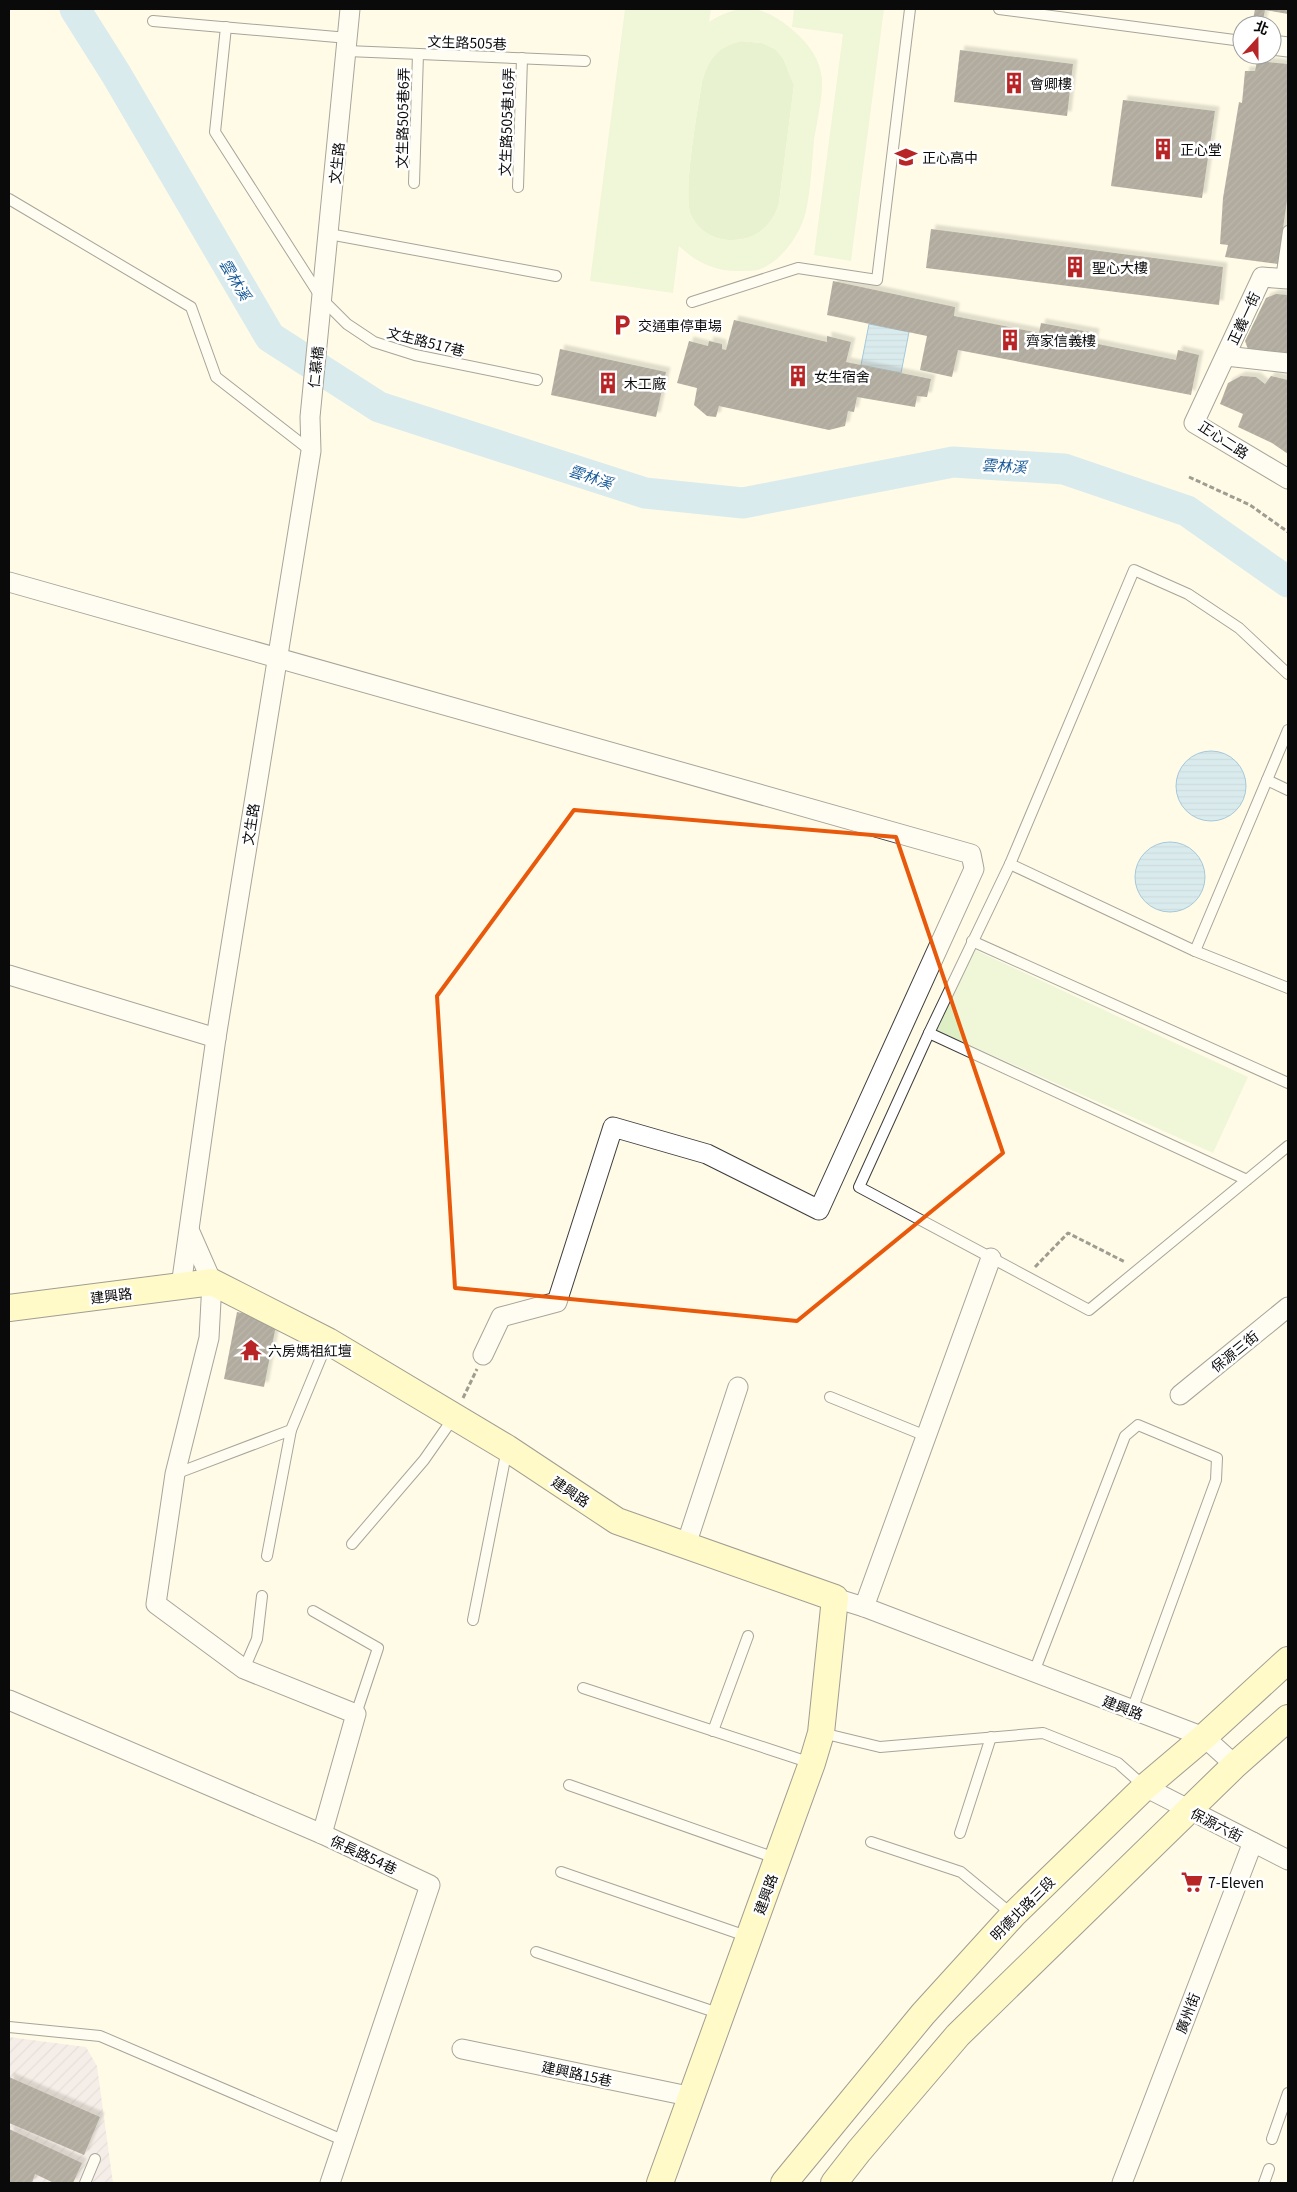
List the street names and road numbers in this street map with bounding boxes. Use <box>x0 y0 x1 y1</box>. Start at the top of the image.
street label: 文生路505巷 <box>427 31 507 53</box>
street label: 文生路505巷6弄 <box>391 67 413 169</box>
street label: 文生路505巷16弄 <box>494 67 518 177</box>
street label: 文生路 <box>324 141 348 185</box>
street label: 正義一街 <box>1222 288 1264 348</box>
street label: 文生路517巷 <box>385 322 467 360</box>
street label: 仁慕橋 <box>303 345 327 389</box>
street label: 正心二路 <box>1195 415 1253 463</box>
street label: 文生路 <box>237 802 263 846</box>
street label: 建興路 <box>89 1283 133 1307</box>
street label: 保源三街 <box>1206 1326 1262 1376</box>
street label: 建興路 <box>548 1471 594 1511</box>
street label: 建興路 <box>1100 1690 1146 1724</box>
street label: 保源六街 <box>1188 1802 1246 1846</box>
street label: 保長路54巷 <box>327 1830 401 1878</box>
street label: 建興路 <box>748 1871 782 1917</box>
street label: 明德北路三段 <box>985 1871 1059 1945</box>
street label: 廣州街 <box>1170 1990 1204 2036</box>
street label: 建興路15巷 <box>540 2056 614 2090</box>

